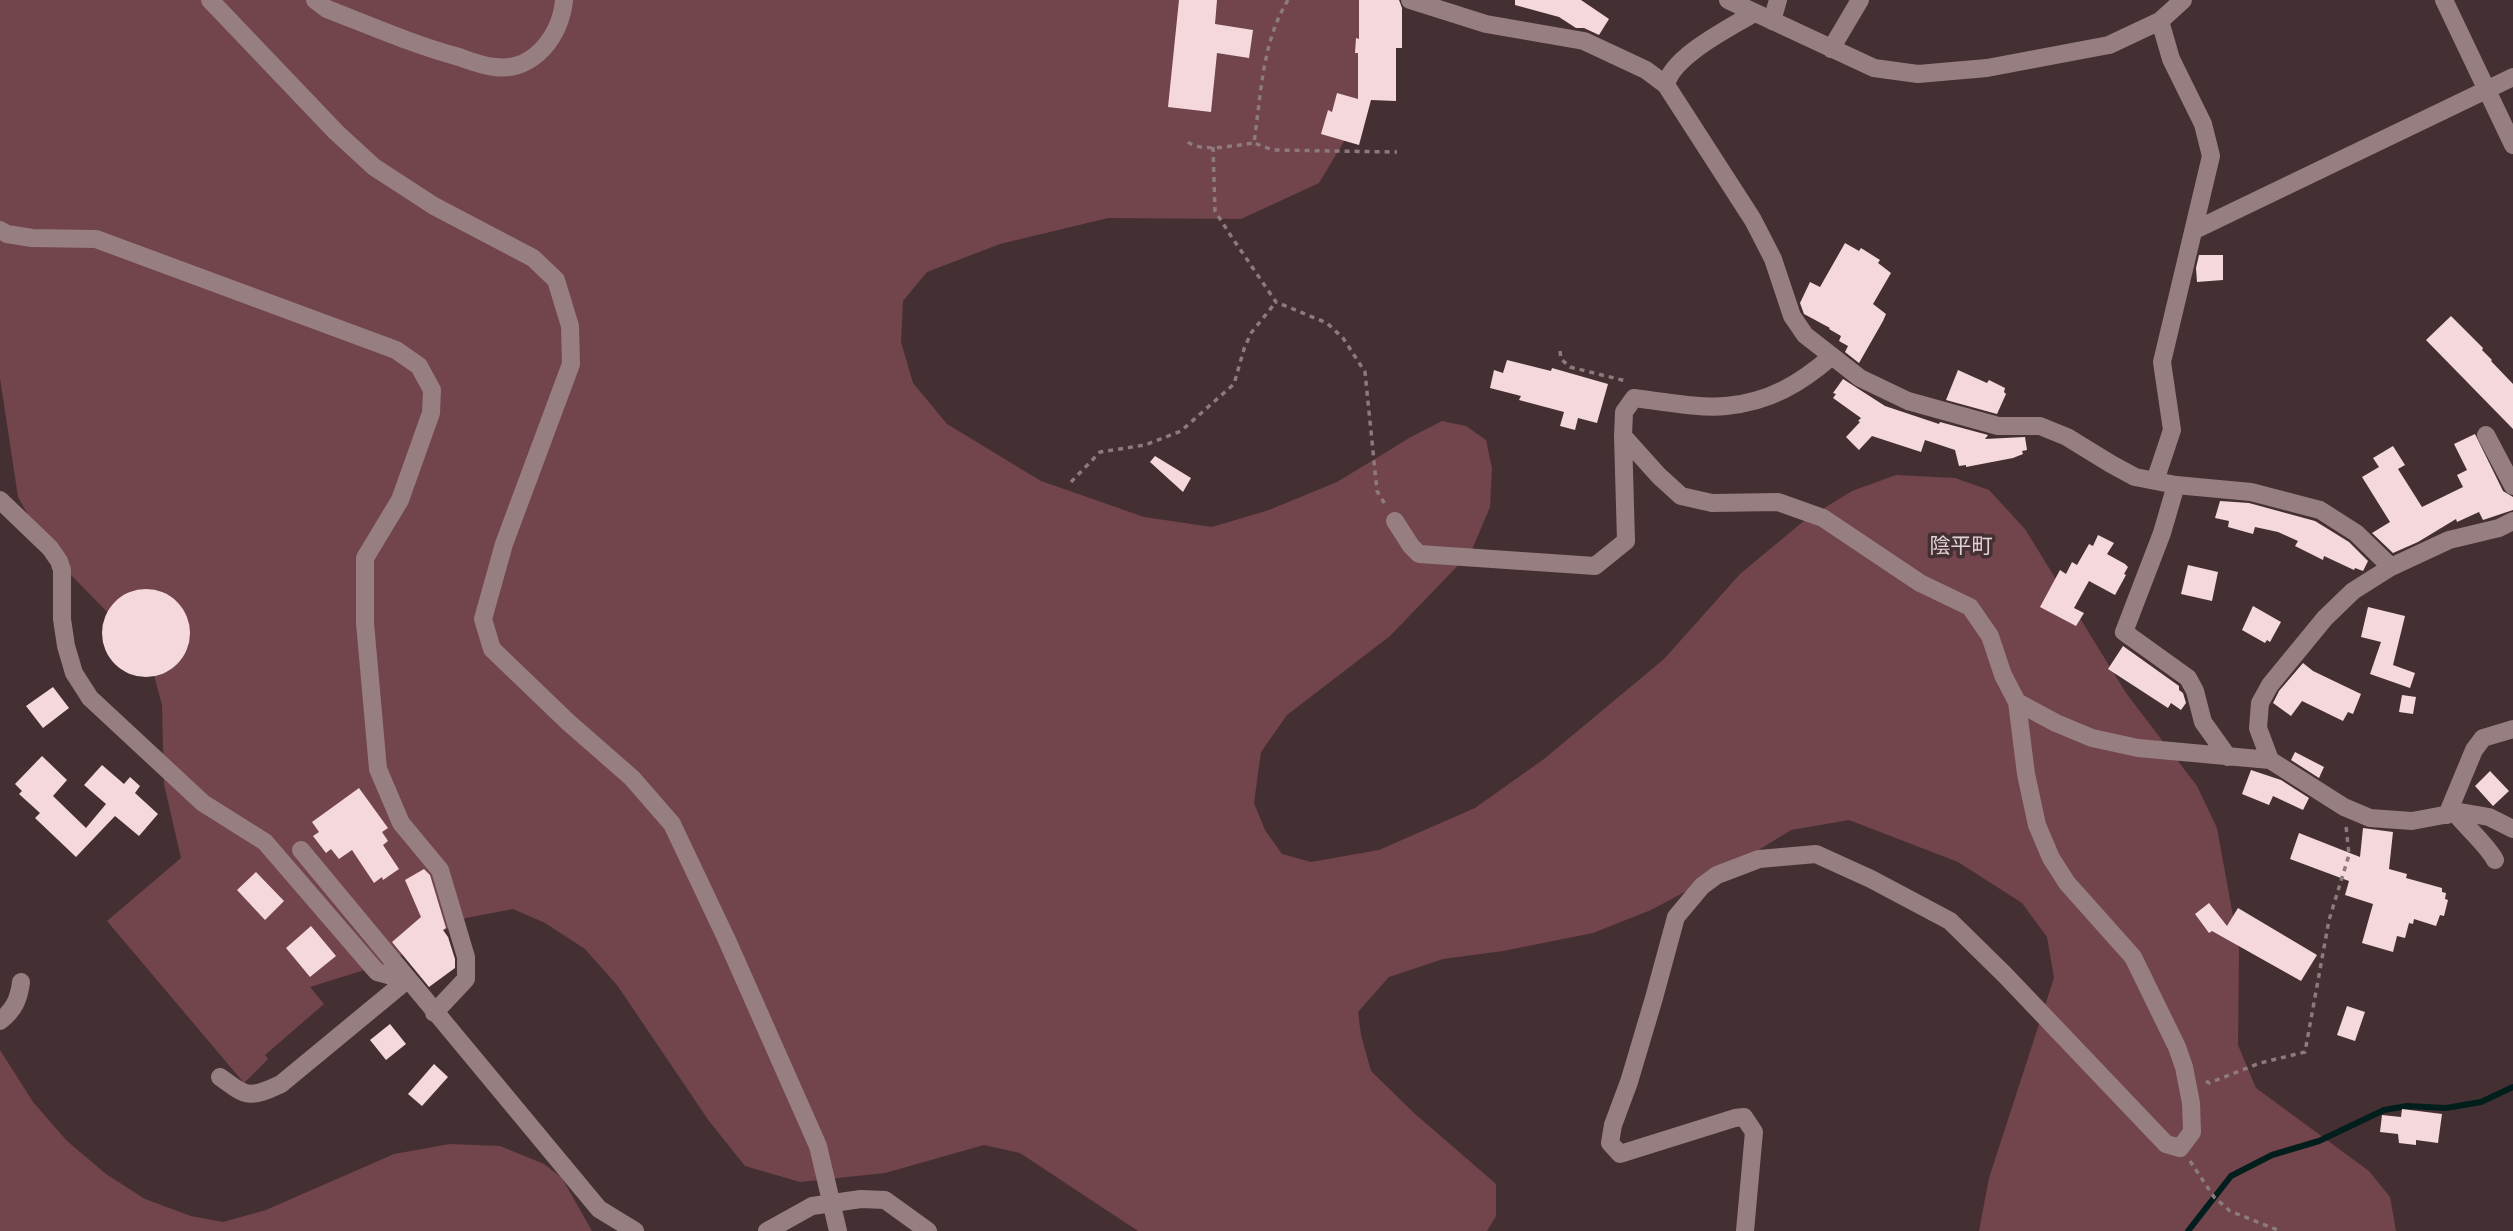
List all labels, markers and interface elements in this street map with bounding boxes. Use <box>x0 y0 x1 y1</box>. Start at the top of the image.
district label: 陰平町 <box>1930 534 1992 560</box>

